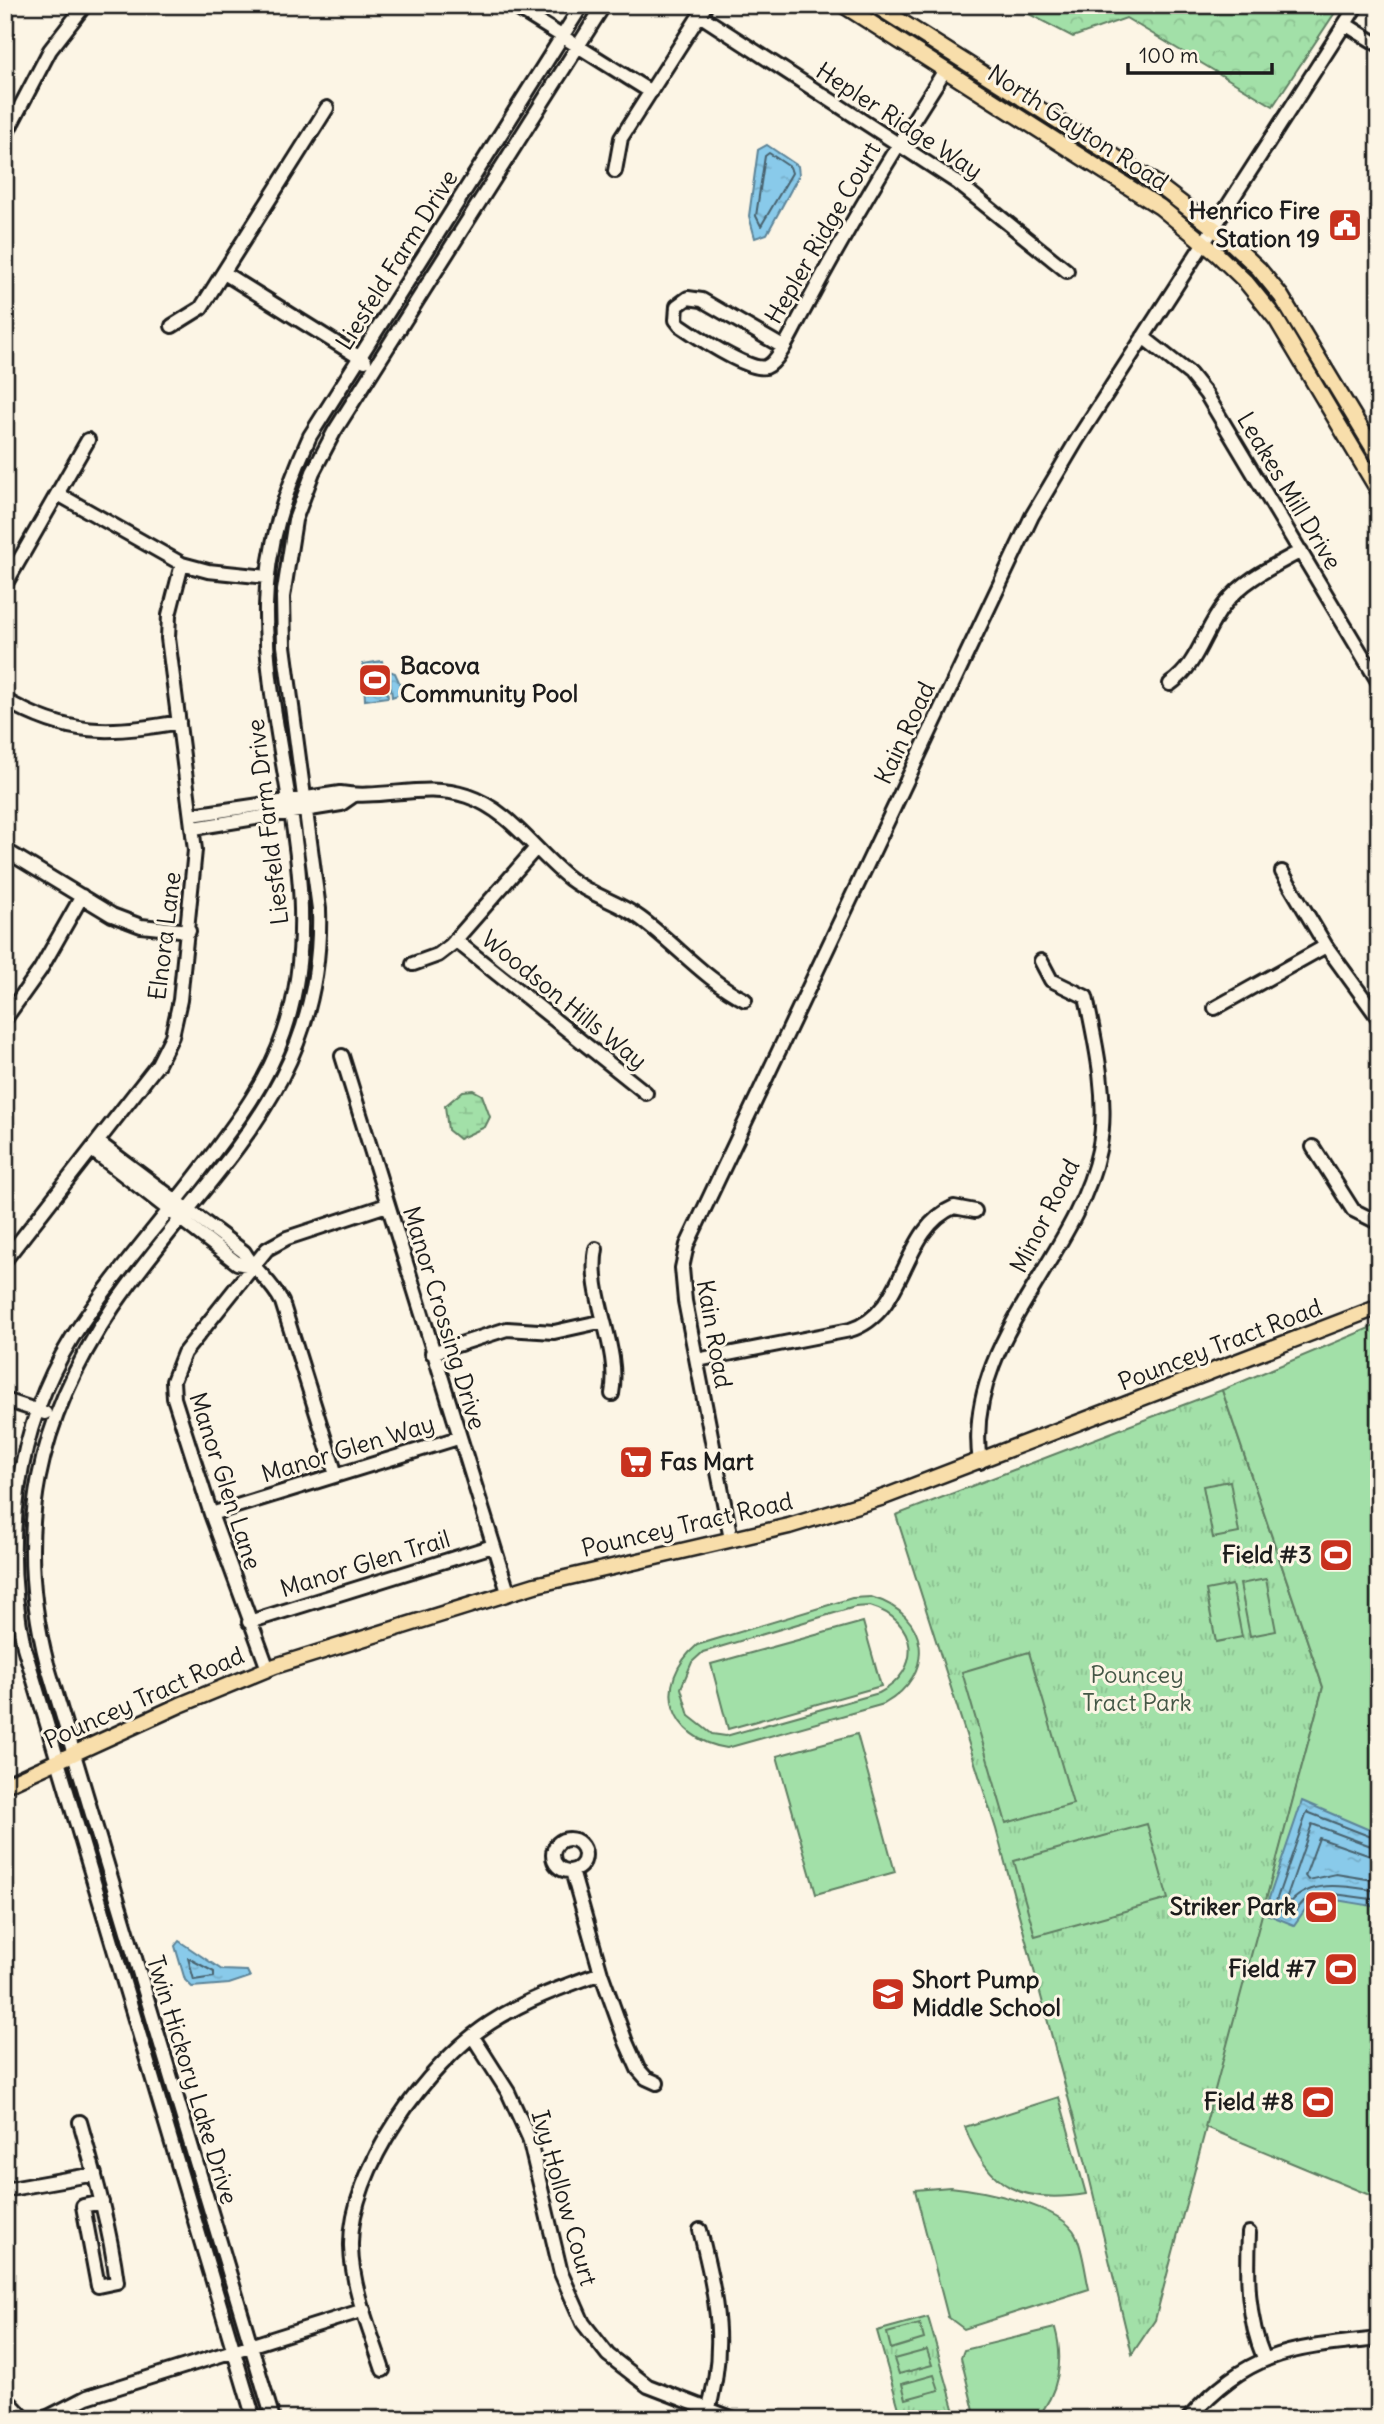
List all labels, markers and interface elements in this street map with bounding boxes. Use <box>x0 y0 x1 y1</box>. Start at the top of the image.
scale bar <box>1128 32 1272 76</box>
text: 100 m <box>1139 42 1198 69</box>
street label: Hepler Ridge Way <box>811 55 988 185</box>
street label: North Gayton Road <box>983 58 1174 197</box>
street label: Hepler Ridge Court <box>758 136 886 329</box>
street label: Liesfeld Farm Drive <box>329 164 464 355</box>
place label: Henrico Fire Station 19 <box>1189 195 1320 253</box>
public building icon: Henrico Fire Station 19 <box>1326 206 1364 244</box>
street label: Leakes Mill Drive <box>1231 406 1349 575</box>
place label: Bacova Community Pool <box>400 650 578 708</box>
sports icon: Bacova Community Pool <box>356 661 394 699</box>
street label: Kain Road <box>867 677 941 789</box>
street label: Liesfeld Farm Drive <box>239 717 295 927</box>
street label: Elnora Lane <box>141 870 187 1002</box>
street label: Woodson Hills Way <box>476 923 653 1075</box>
street label: Minor Road <box>1003 1154 1086 1278</box>
street label: Manor Crossing Drive <box>397 1203 493 1433</box>
street label: Kain Road <box>691 1277 739 1390</box>
street label: Pouncey Tract Road <box>1114 1291 1326 1397</box>
street label: Manor Glen Lane <box>183 1388 269 1573</box>
street label: Manor Glen Way <box>258 1407 438 1489</box>
supermarket icon: Fas Mart <box>617 1443 655 1481</box>
place label: Fas Mart <box>660 1446 755 1476</box>
street label: Pouncey Tract Road <box>578 1485 795 1563</box>
street label: Manor Glen Trail <box>276 1523 453 1603</box>
sports icon: Field #3 <box>1317 1536 1355 1574</box>
place label: Field #3 <box>1222 1539 1312 1569</box>
street label: Pouncey Tract Road <box>39 1640 248 1755</box>
park label: Pouncey Tract Park <box>1082 1659 1192 1717</box>
sports icon: Striker Park <box>1302 1888 1340 1926</box>
place label: Striker Park <box>1170 1891 1296 1921</box>
sports icon: Field #7 <box>1322 1950 1360 1988</box>
street label: Twin Hickory Lake Drive <box>141 1952 245 2208</box>
place label: Field #7 <box>1228 1953 1316 1983</box>
place label: Short Pump Middle School <box>912 1964 1061 2022</box>
school or university icon: Short Pump Middle School <box>869 1975 907 2013</box>
sports icon: Field #8 <box>1299 2083 1337 2121</box>
place label: Field #8 <box>1204 2086 1294 2116</box>
street label: Ivy Hollow Court <box>526 2107 604 2289</box>

